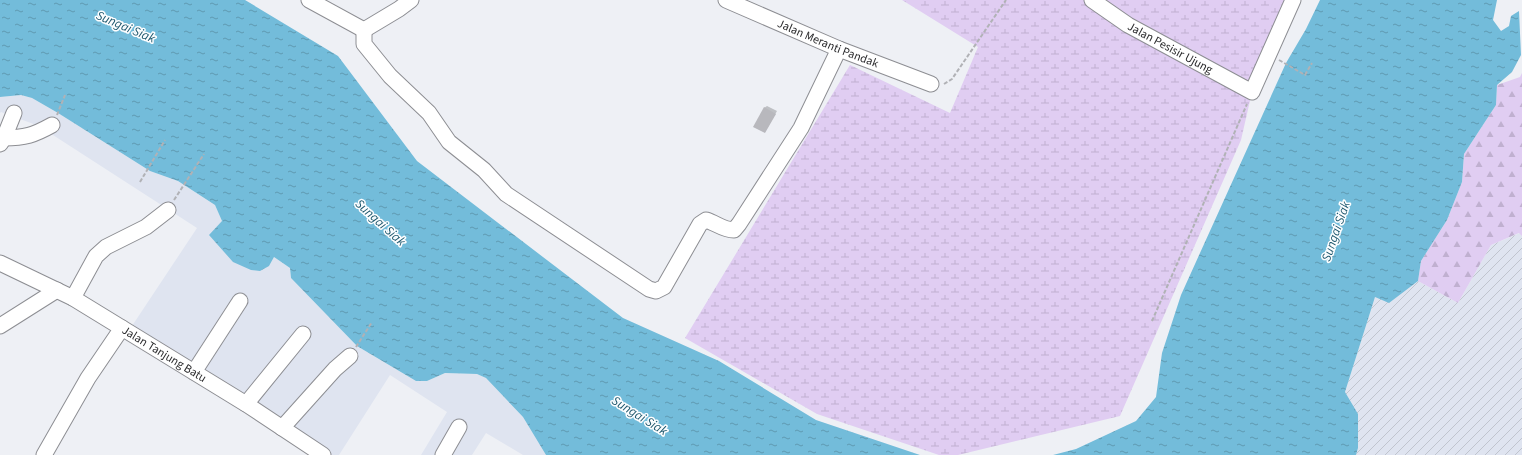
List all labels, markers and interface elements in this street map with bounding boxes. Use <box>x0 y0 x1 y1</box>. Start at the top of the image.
water label: Sungai Siak <box>93 6 159 48</box>
street label: Jalan Meranti Pandak <box>775 15 881 72</box>
street label: Jalan Pesisir Ujung <box>1124 18 1216 78</box>
water label: Sungai Siak <box>351 195 410 251</box>
water label: Sungai Siak <box>1317 198 1355 264</box>
street label: Jalan Tanjung Batu <box>119 322 209 387</box>
water label: Sungai Siak <box>608 392 671 440</box>

